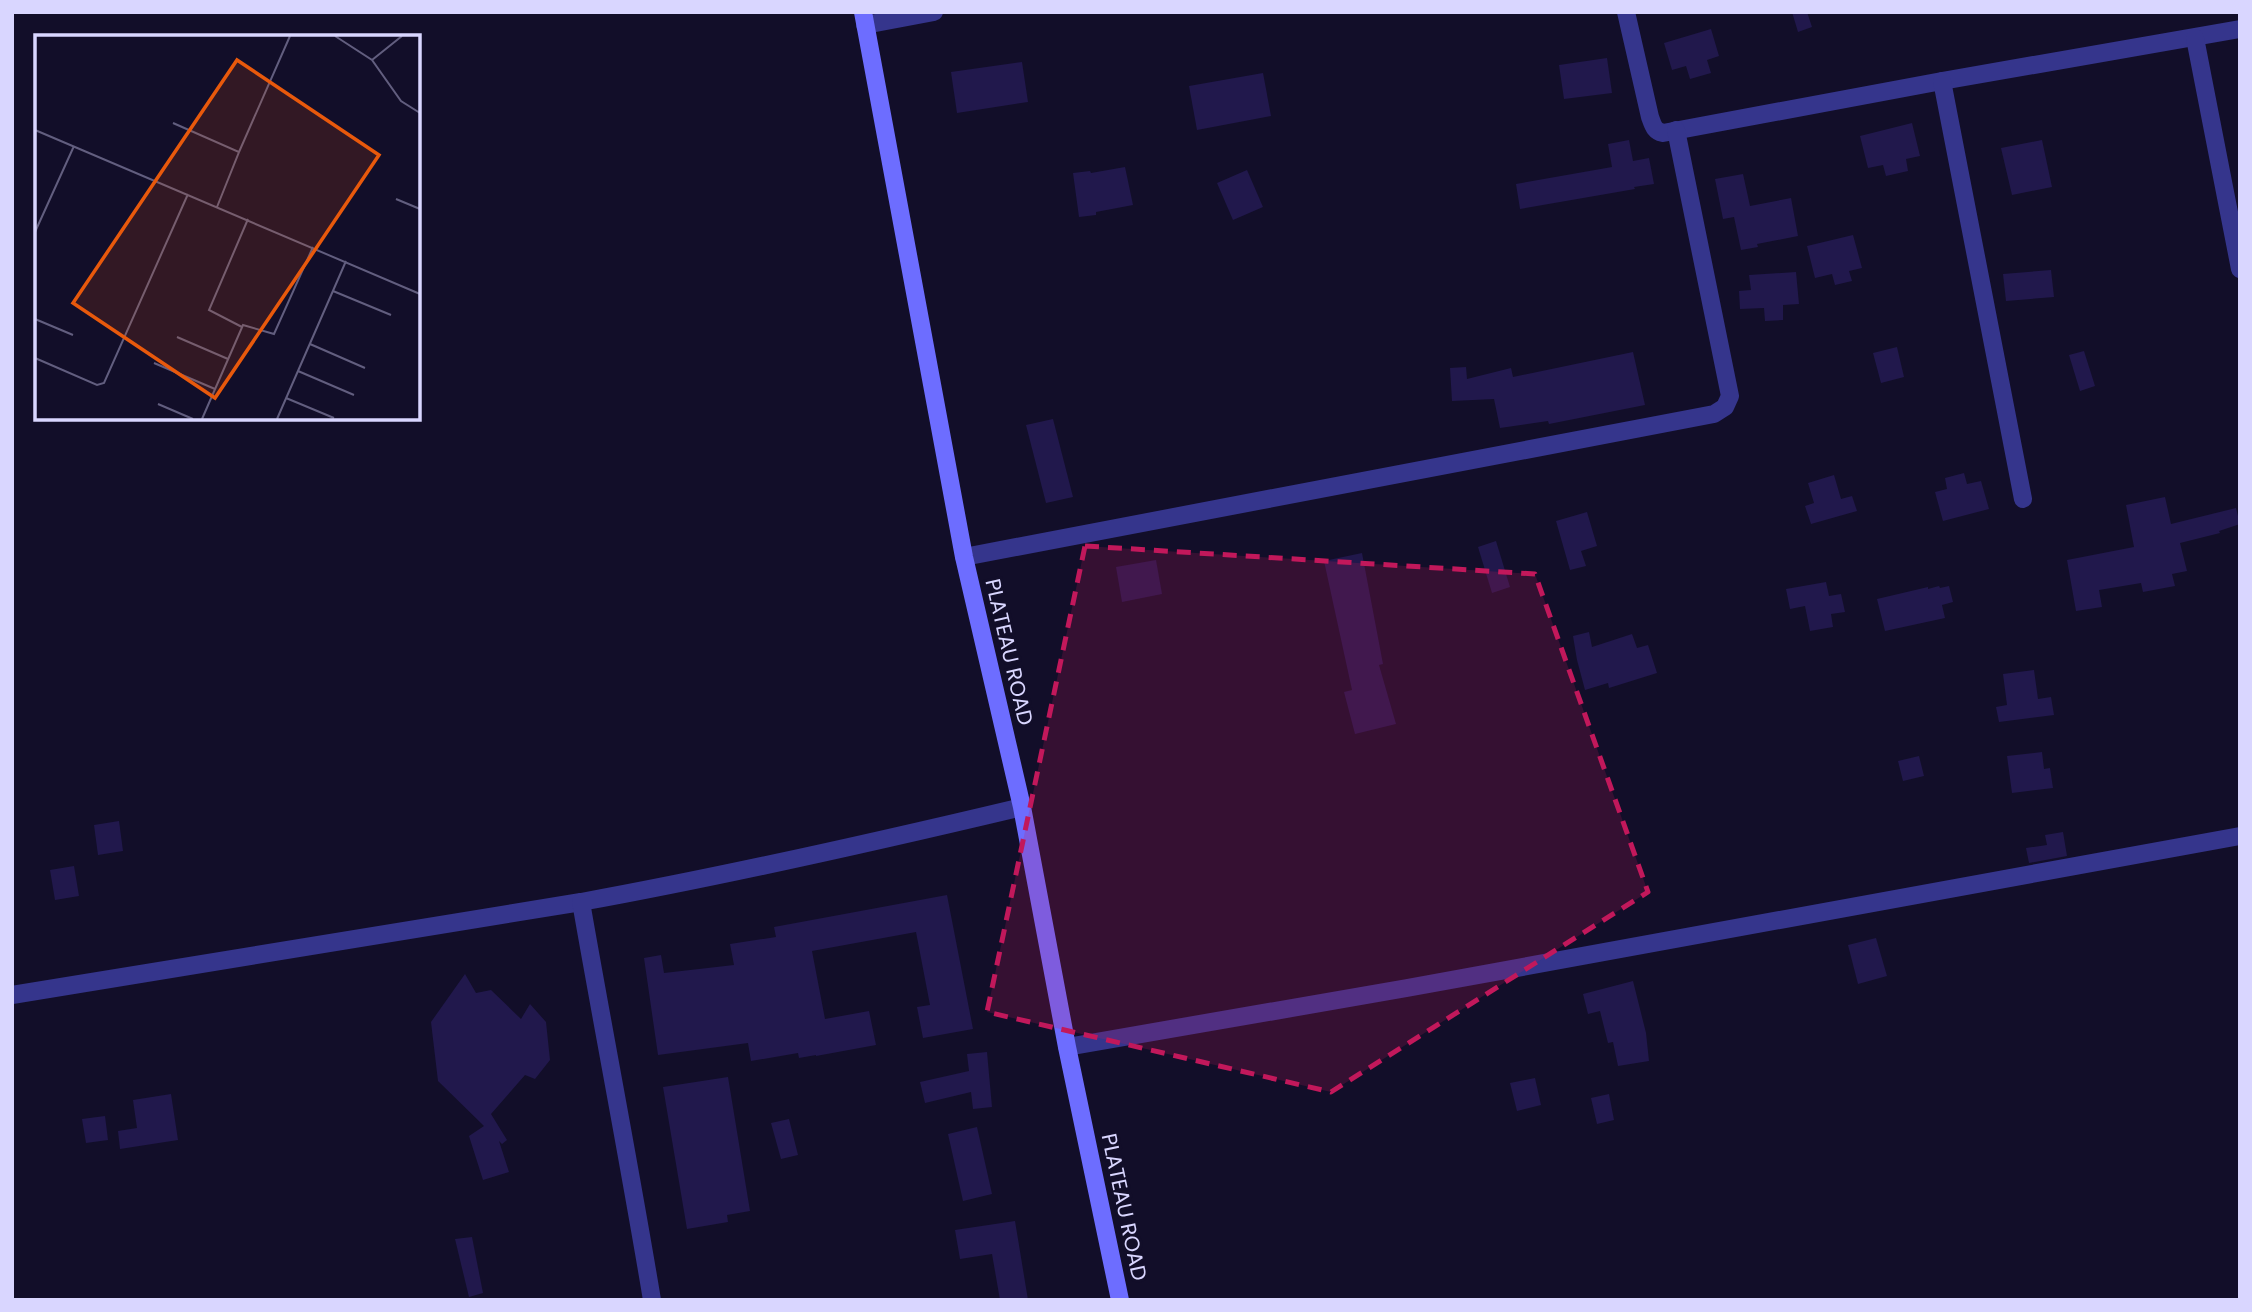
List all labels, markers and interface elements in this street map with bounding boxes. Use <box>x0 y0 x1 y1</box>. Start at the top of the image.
inset map <box>35 35 420 420</box>
street label: PLATEAU ROAD <box>979 576 1040 728</box>
street label: PLATEAU ROAD <box>1095 1131 1154 1283</box>

